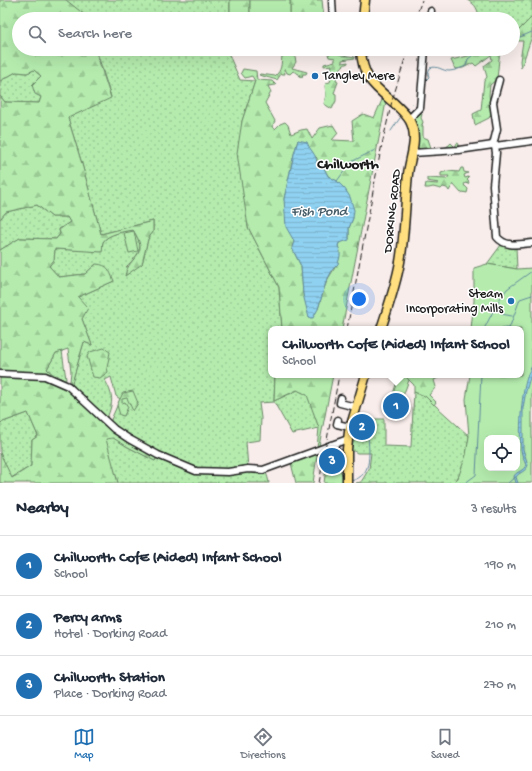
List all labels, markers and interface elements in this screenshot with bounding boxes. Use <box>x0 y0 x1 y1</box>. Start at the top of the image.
search box <box>12 12 520 56</box>
icon: search <box>26 23 48 45</box>
text: Search here <box>58 25 132 43</box>
place label: Tangley Mere <box>322 69 395 84</box>
marker: Tangley Mere <box>310 71 320 81</box>
district label: Chilworth <box>316 156 379 174</box>
street label: DORKING ROAD <box>381 168 405 255</box>
water label: Fish Pond <box>291 204 349 221</box>
place label: Steam Incorporating Mills <box>406 287 504 317</box>
your location <box>349 289 369 309</box>
marker: Steam Incorporating Mills <box>506 296 516 306</box>
popup <box>268 326 524 378</box>
text: Chilworth CofE (Aided) Infant School <box>282 336 510 354</box>
text: School <box>282 354 316 369</box>
pin: 1 <box>383 391 409 421</box>
pin: 2 <box>349 412 375 442</box>
map controls <box>484 435 520 471</box>
button: locate <box>484 435 520 471</box>
pin: 3 <box>319 446 345 476</box>
text: Nearby <box>16 499 69 519</box>
text: 3 results <box>471 502 516 517</box>
text: Chilworth CofE (Aided) Infant School <box>54 549 282 567</box>
text: 1 <box>26 558 32 573</box>
text: 190 m <box>485 558 516 573</box>
text: School <box>54 567 88 582</box>
text: Percy arms <box>54 609 121 627</box>
text: 2 <box>26 618 32 633</box>
text: 210 m <box>485 618 516 633</box>
text: Hotel · Dorking Road <box>54 627 167 642</box>
text: Chilworth Station <box>54 669 165 687</box>
text: 3 <box>26 678 32 693</box>
text: 270 m <box>483 678 516 693</box>
text: Place · Dorking Road <box>54 687 166 702</box>
tab: Map <box>73 726 95 762</box>
tab: Directions <box>241 726 285 762</box>
tab: Saved <box>431 726 459 762</box>

